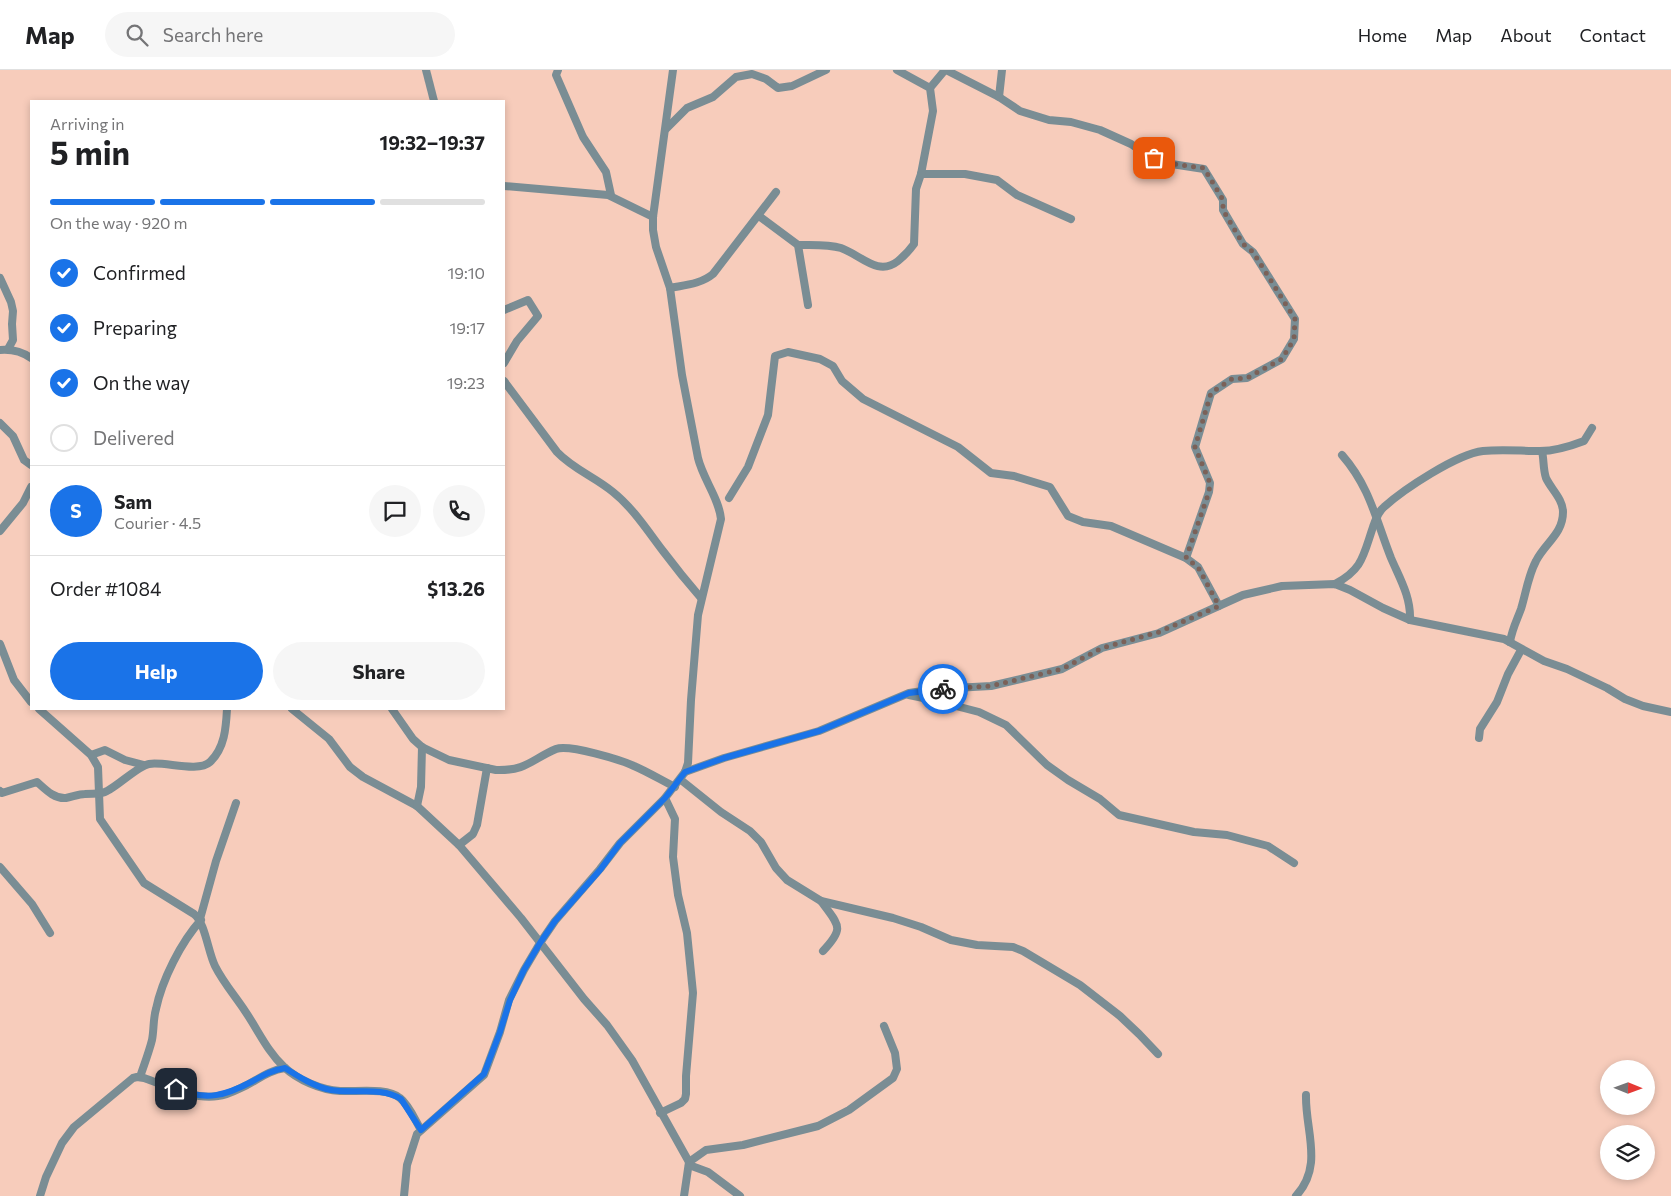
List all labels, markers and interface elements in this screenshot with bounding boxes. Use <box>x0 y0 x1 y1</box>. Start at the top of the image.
search box <box>105 12 455 57</box>
text: Map <box>25 20 75 49</box>
icon: search <box>123 21 151 49</box>
text: Search here <box>163 23 263 46</box>
text: Home <box>1358 24 1407 46</box>
text: Map <box>1435 24 1472 46</box>
text: About <box>1500 24 1552 46</box>
text: Contact <box>1580 24 1646 46</box>
text: Arriving in <box>50 114 124 133</box>
text: 19:32–19:37 <box>380 131 485 154</box>
text: 5 min <box>50 132 130 172</box>
pin <box>1133 137 1175 179</box>
icon: bag <box>1140 144 1168 172</box>
text: On the way · 920 m <box>50 213 188 232</box>
icon: check <box>50 259 78 287</box>
text: Confirmed <box>93 261 186 284</box>
text: 19:10 <box>447 263 485 282</box>
icon: check <box>50 314 78 342</box>
text: Preparing <box>93 316 177 339</box>
text: 19:17 <box>449 318 485 337</box>
icon: check <box>50 369 78 397</box>
text: On the way <box>93 371 190 394</box>
text: 19:23 <box>447 373 485 392</box>
text: Delivered <box>93 426 174 449</box>
button: chat <box>369 485 421 537</box>
button: phone <box>433 485 485 537</box>
text: Sam <box>114 490 152 513</box>
text: S <box>70 499 82 522</box>
text: Courier · 4.5 <box>114 513 201 532</box>
text: Order #1084 <box>50 577 161 600</box>
text: $13.26 <box>427 577 485 600</box>
button: Help <box>50 642 263 700</box>
button: Share <box>273 642 485 700</box>
courier <box>918 664 968 714</box>
icon: bike <box>929 675 957 703</box>
north arrow <box>1600 1060 1655 1115</box>
map controls <box>1600 1060 1655 1180</box>
pin <box>155 1068 197 1110</box>
icon: home <box>162 1075 190 1103</box>
button: layers <box>1600 1125 1655 1180</box>

